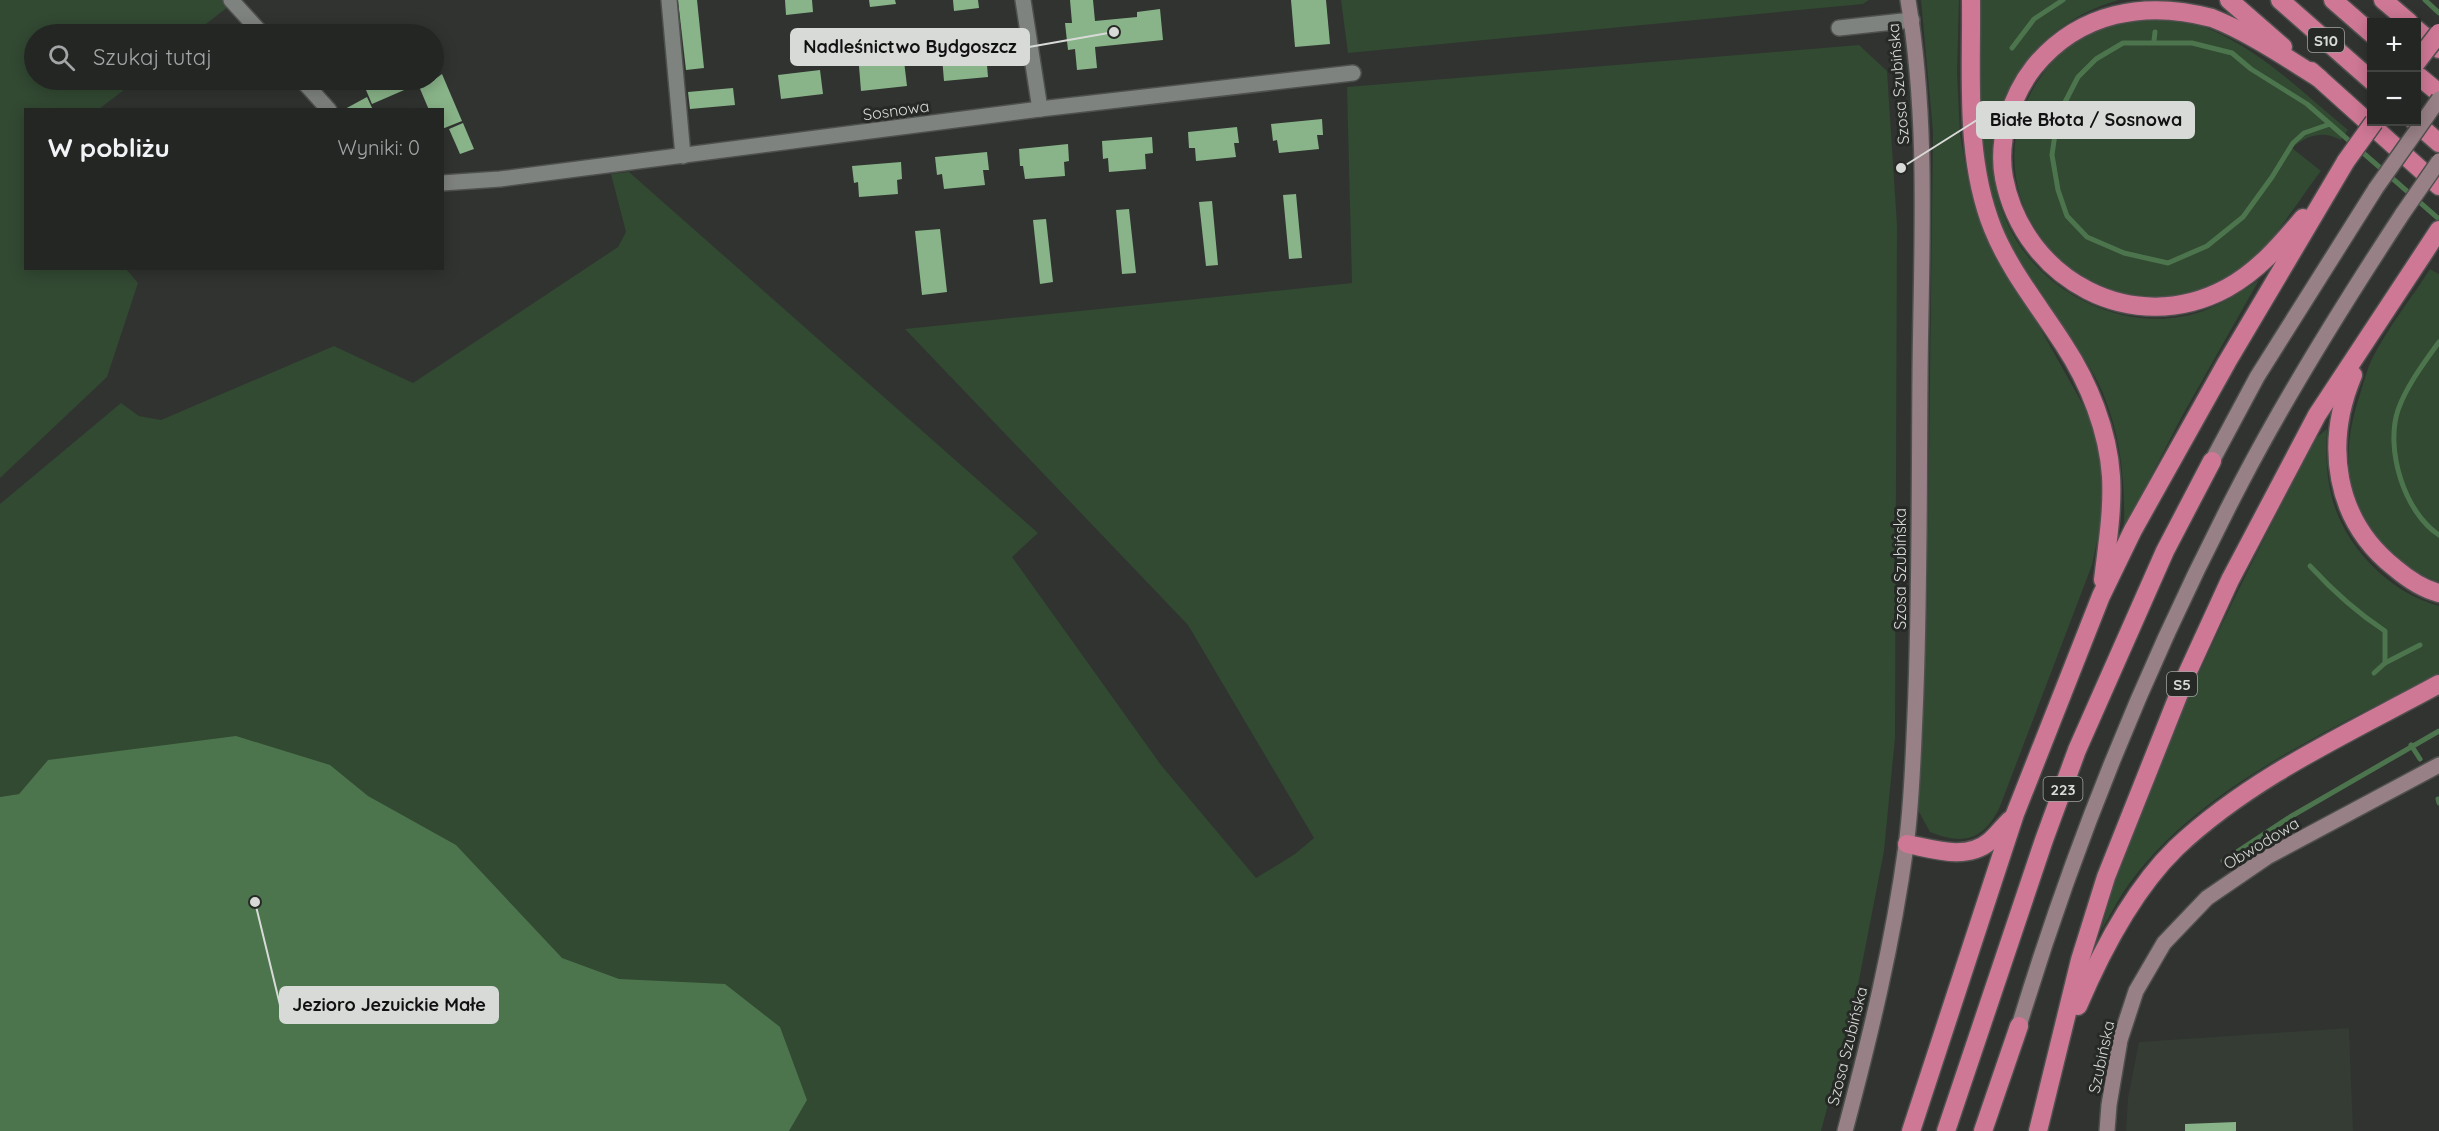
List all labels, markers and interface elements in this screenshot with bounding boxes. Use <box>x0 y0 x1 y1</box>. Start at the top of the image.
map controls <box>2367 18 2421 126</box>
button: + <box>2367 18 2421 72</box>
street label: Szosa Szubińska <box>1883 23 1913 145</box>
search box <box>24 24 444 90</box>
road number: S10 <box>2308 28 2344 52</box>
callout: Nadleśnictwo Bydgoszcz <box>791 29 1029 65</box>
text: Nadleśnictwo Bydgoszcz <box>803 35 1017 58</box>
icon: search <box>45 41 78 74</box>
text: Szukaj tutaj <box>93 43 212 71</box>
button: − <box>2367 72 2421 126</box>
street label: Sosnowa <box>861 95 931 125</box>
callout: Białe Błota / Sosnowa <box>1977 102 2194 138</box>
text: Białe Błota / Sosnowa <box>1990 108 2182 131</box>
text: W pobliżu <box>48 131 170 164</box>
text: Wyniki: 0 <box>337 135 420 160</box>
street label: Szosa Szubińska <box>1890 508 1910 630</box>
road number: S5 <box>2167 672 2197 696</box>
road number: 223 <box>2044 777 2082 801</box>
street label: Obwodowa <box>2220 813 2302 873</box>
street label: Szosa Szubińska <box>1823 985 1871 1107</box>
callout: Jezioro Jezuickie Małe <box>280 987 498 1023</box>
text: Jezioro Jezuickie Małe <box>292 993 486 1016</box>
street label: Szubińska <box>2084 1019 2118 1095</box>

